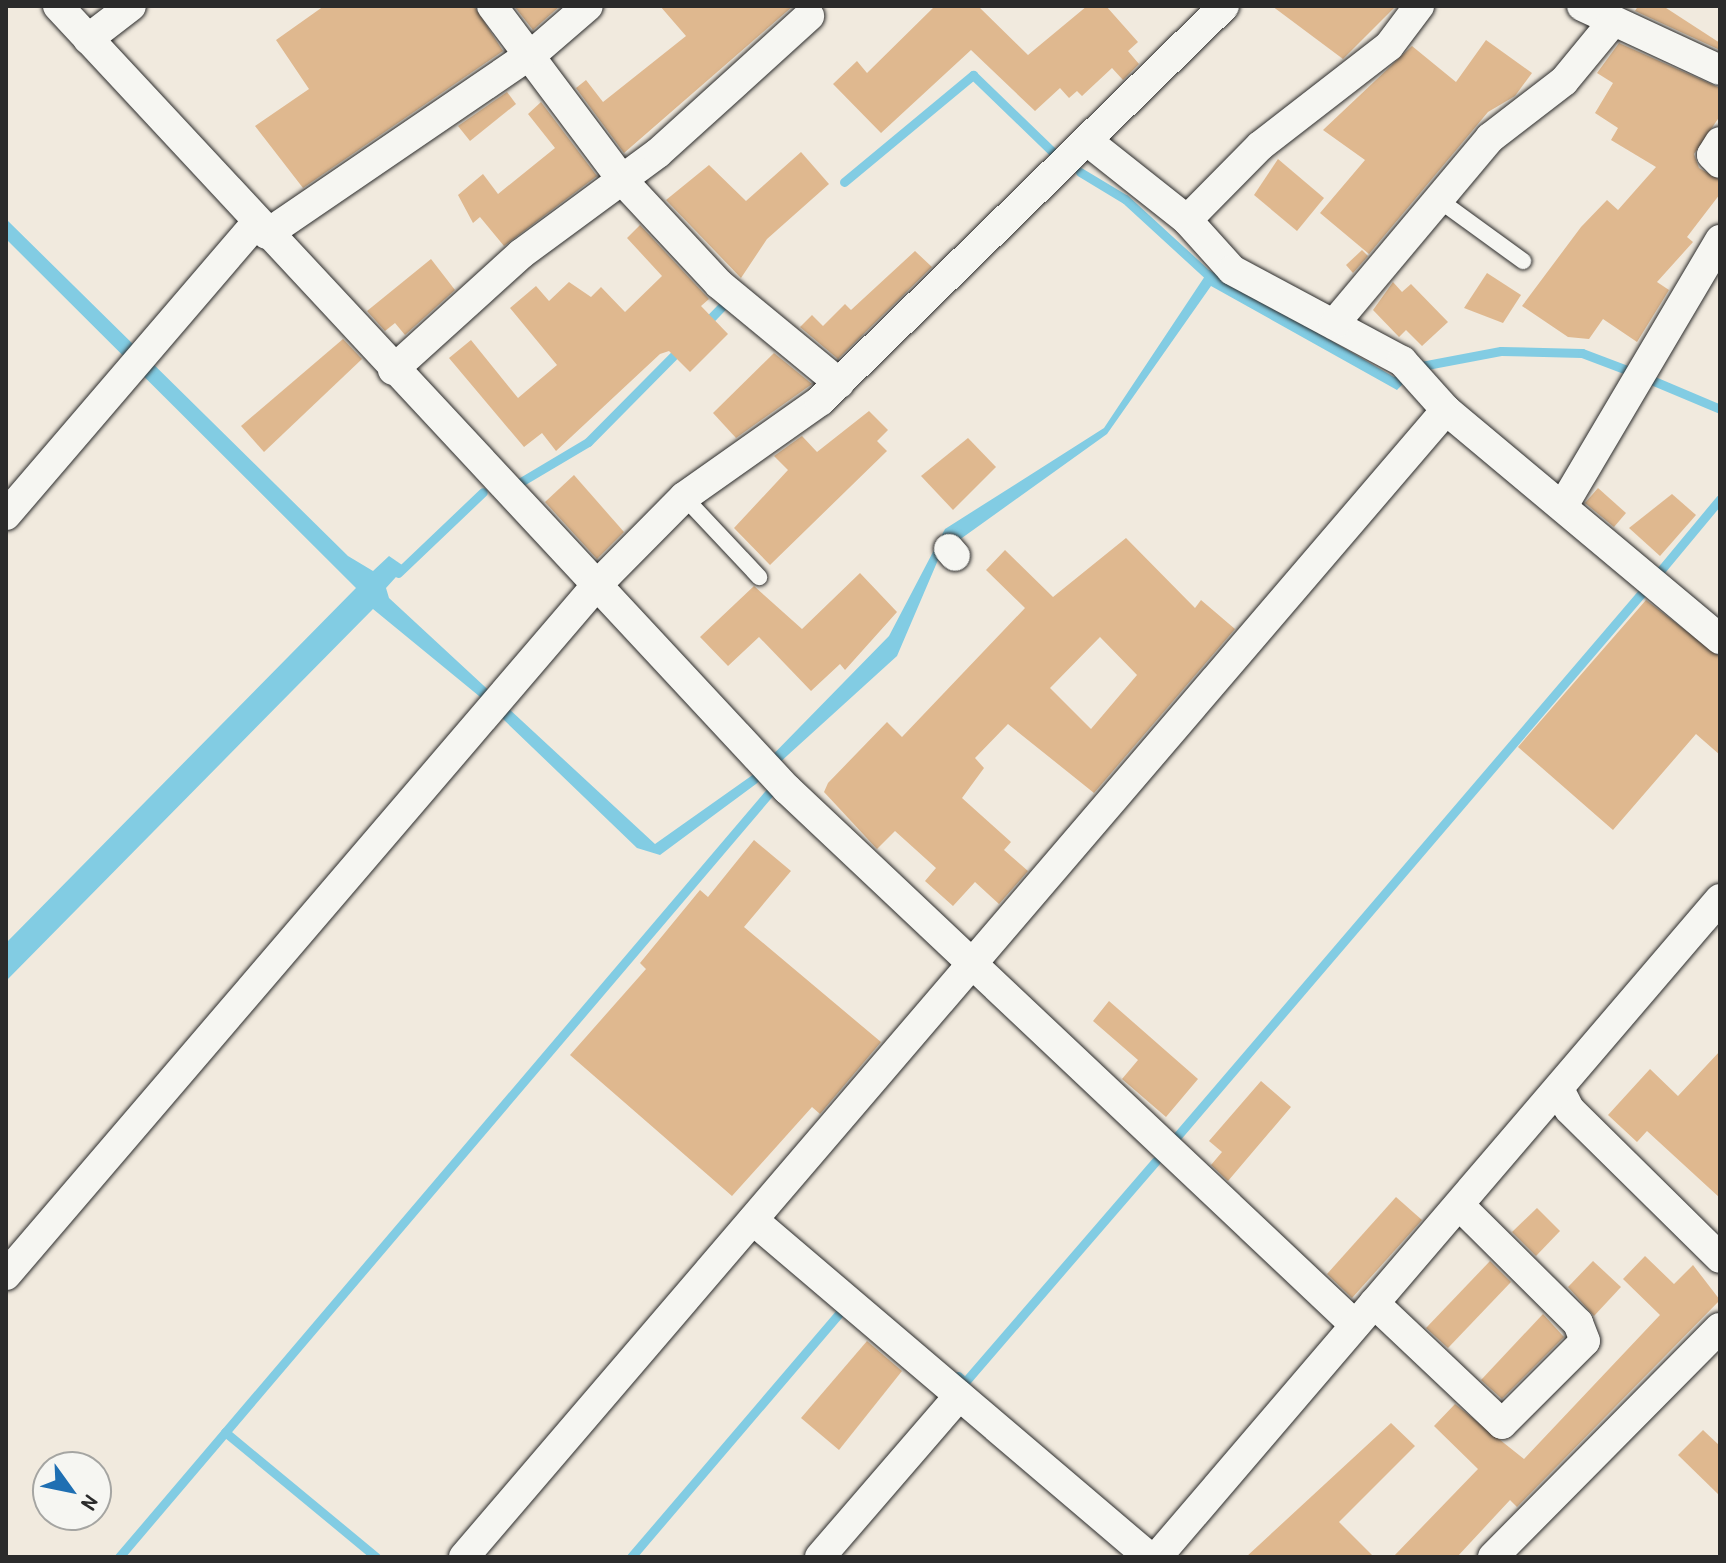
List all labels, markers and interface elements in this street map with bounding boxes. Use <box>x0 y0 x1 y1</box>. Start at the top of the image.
north arrow <box>32 1451 112 1531</box>
text: N <box>75 1490 106 1516</box>

